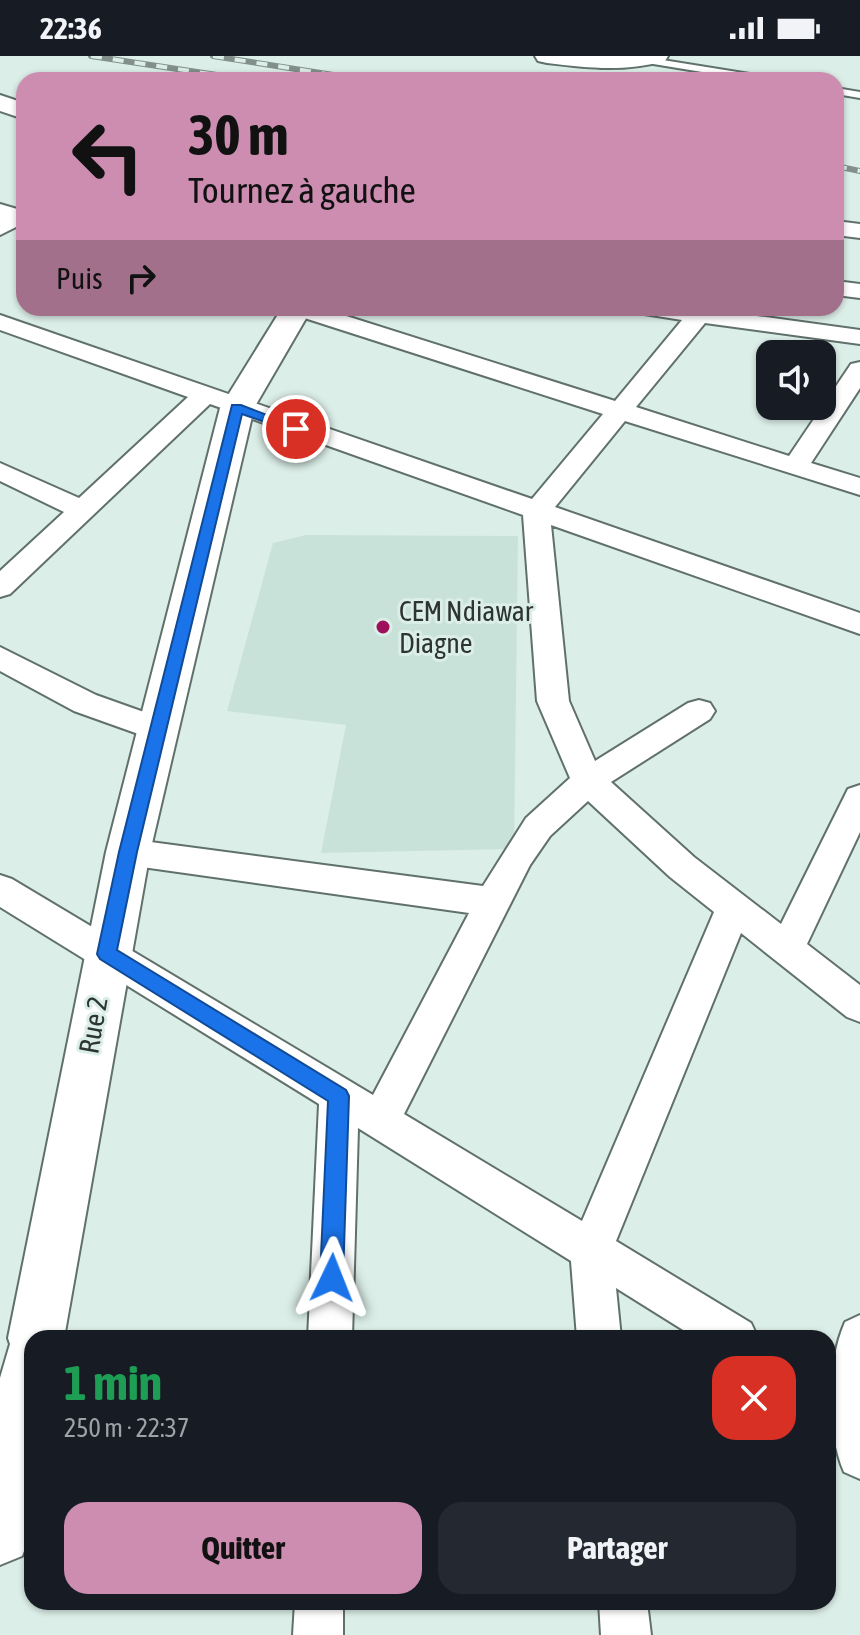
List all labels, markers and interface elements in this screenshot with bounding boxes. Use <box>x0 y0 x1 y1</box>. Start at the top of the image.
text: 22:36 <box>40 11 102 45</box>
text: 30 m <box>188 103 289 167</box>
icon: left <box>56 104 160 208</box>
text: Tournez à gauche <box>188 169 416 211</box>
icon: right <box>119 256 163 300</box>
text: Puis <box>56 261 103 295</box>
map controls <box>756 340 836 420</box>
button: sound <box>756 340 836 420</box>
pin <box>262 395 330 463</box>
icon: arrive <box>274 407 318 451</box>
place label: CEM Ndiawar Diagne <box>399 595 534 659</box>
marker: CEM Ndiawar Diagne <box>374 618 392 636</box>
street label: Rue 2 <box>72 994 114 1056</box>
position arrow <box>290 1236 374 1320</box>
text: 1 min <box>64 1355 162 1410</box>
button: close <box>712 1356 796 1440</box>
text: 250 m · 22:37 <box>64 1413 189 1443</box>
button: Quitter <box>64 1502 422 1594</box>
button: Partager <box>438 1502 796 1594</box>

